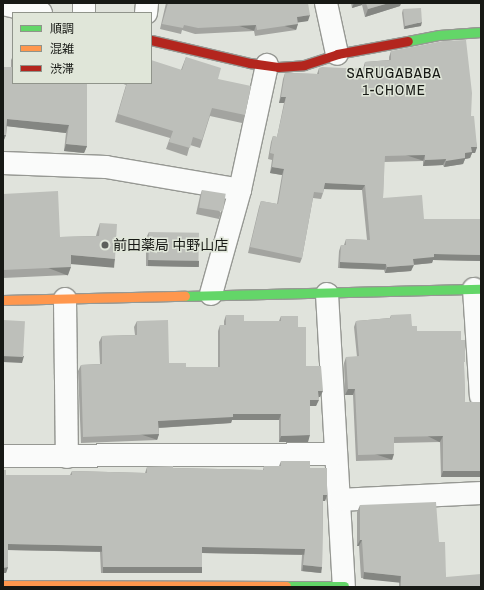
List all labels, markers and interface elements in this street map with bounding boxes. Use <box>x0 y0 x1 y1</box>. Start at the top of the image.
legend <box>12 12 152 84</box>
text: 順調 <box>50 21 74 37</box>
text: 混雑 <box>50 41 74 57</box>
text: 渋滞 <box>50 61 74 77</box>
district label: SARUGABABA 1-CHOME <box>347 63 441 98</box>
place label: 前田薬局 中野山店 <box>113 237 228 253</box>
marker: 前田薬局 中野山店 <box>100 240 110 250</box>

